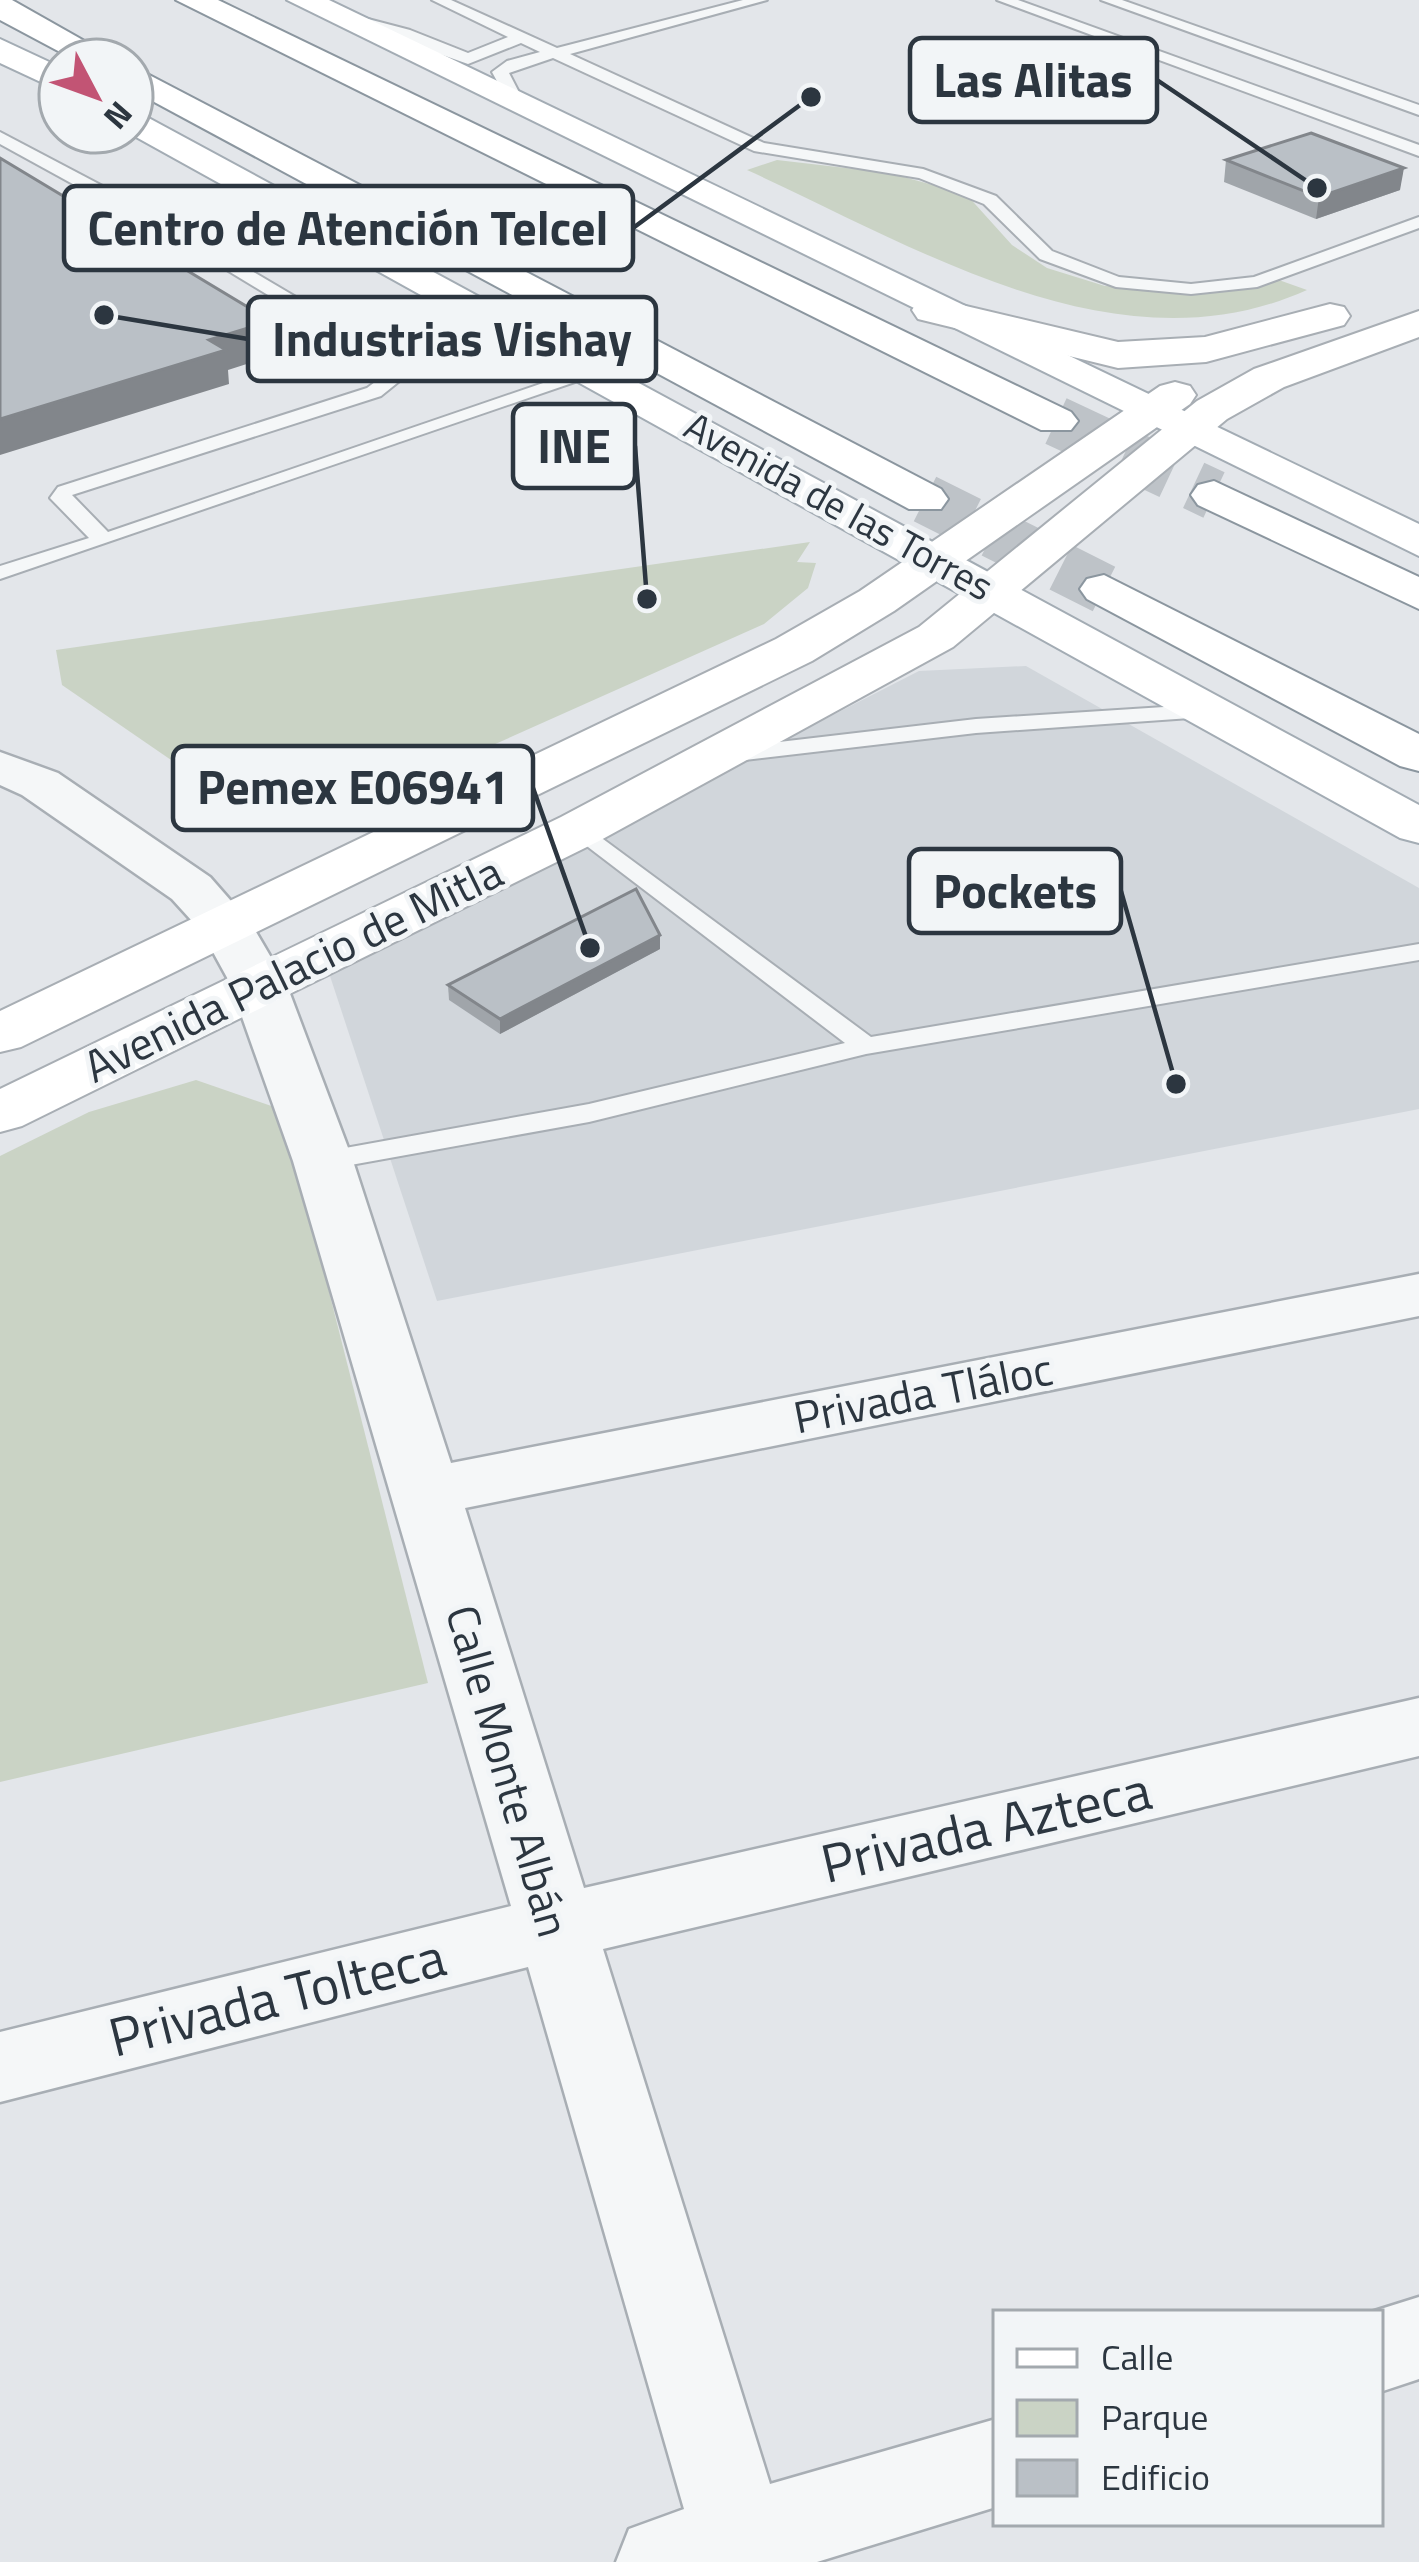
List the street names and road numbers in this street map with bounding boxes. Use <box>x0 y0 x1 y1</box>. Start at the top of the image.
street label: Avenida de las Torres <box>674 396 1004 615</box>
street label: Avenida Palacio de Mitla <box>72 837 513 1099</box>
street label: Privada Tláloc <box>787 1334 1058 1450</box>
street label: Calle Monte Albán <box>429 1597 589 1944</box>
street label: Privada Azteca <box>813 1748 1159 1904</box>
street label: Privada Tolteca <box>100 1915 454 2077</box>

